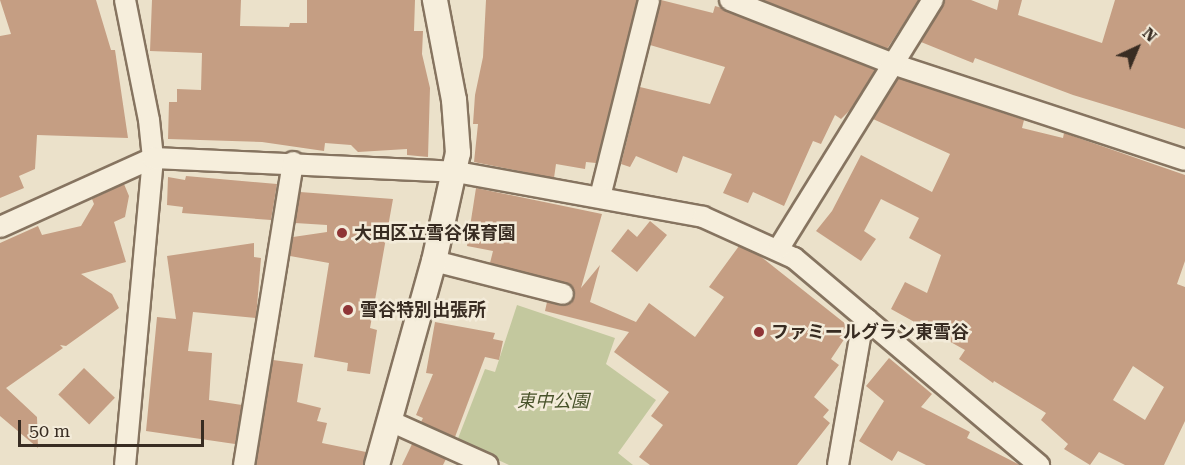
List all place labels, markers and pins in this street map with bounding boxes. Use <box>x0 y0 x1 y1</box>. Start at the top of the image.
place label: 大田区立雪谷保育園 <box>354 222 516 244</box>
marker: 大田区立雪谷保育園 <box>335 226 349 240</box>
place label: 雪谷特別出張所 <box>360 299 486 321</box>
marker: 雪谷特別出張所 <box>341 303 355 317</box>
place label: ファミールグラン東雪谷 <box>771 321 969 343</box>
marker: ファミールグラン東雪谷 <box>752 325 766 339</box>

